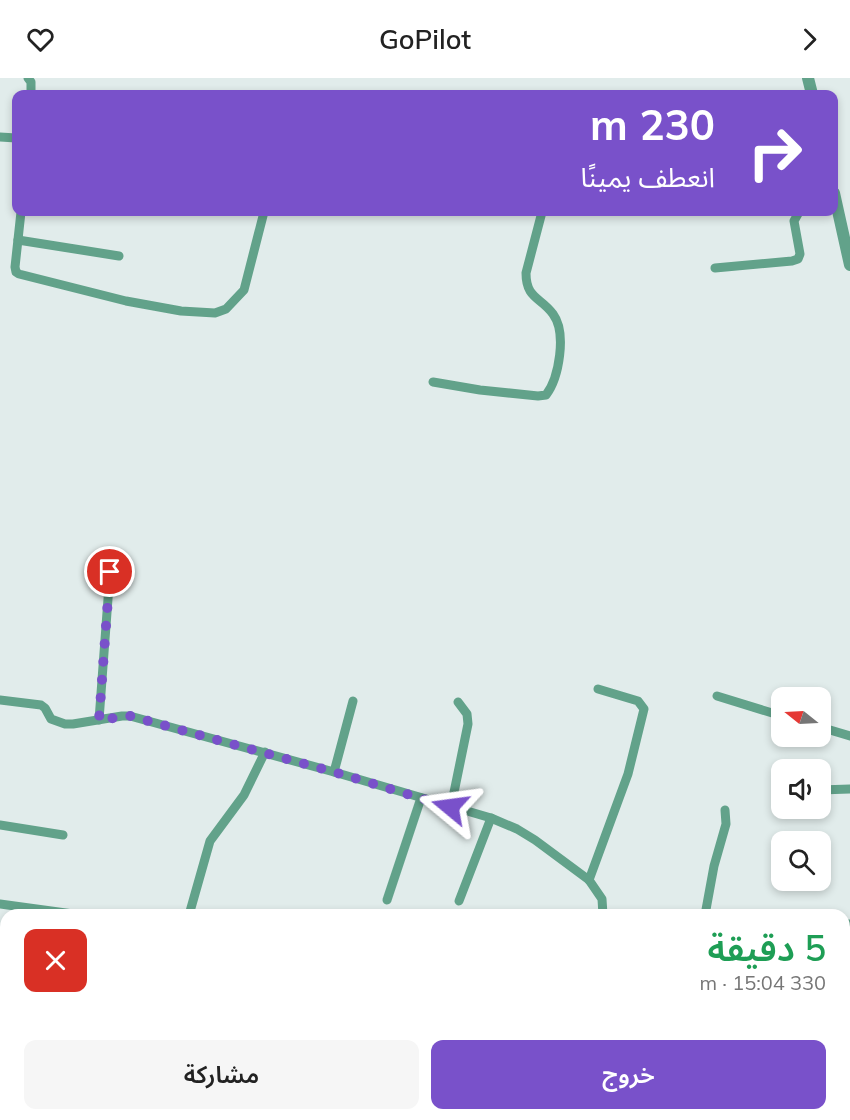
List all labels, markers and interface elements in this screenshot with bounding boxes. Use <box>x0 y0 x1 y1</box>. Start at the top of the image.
text: GoPilot <box>379 22 471 56</box>
icon: heart <box>24 23 57 56</box>
icon: forward <box>793 23 826 56</box>
text: 230 m <box>590 98 715 151</box>
icon: right <box>736 114 814 192</box>
text: انعطف يمينًا <box>581 160 715 194</box>
pin <box>84 546 135 597</box>
icon: arrive <box>93 555 126 588</box>
north arrow <box>771 687 831 747</box>
map controls <box>771 687 831 891</box>
button: sound <box>771 759 831 819</box>
position arrow <box>418 775 482 839</box>
button: search <box>771 831 831 891</box>
text: 5 دقيقة <box>707 925 826 970</box>
button: close <box>24 929 87 992</box>
text: 330 m · 15:04 <box>700 970 826 995</box>
button: مشاركة <box>24 1040 419 1109</box>
button: خروج <box>431 1040 826 1109</box>

